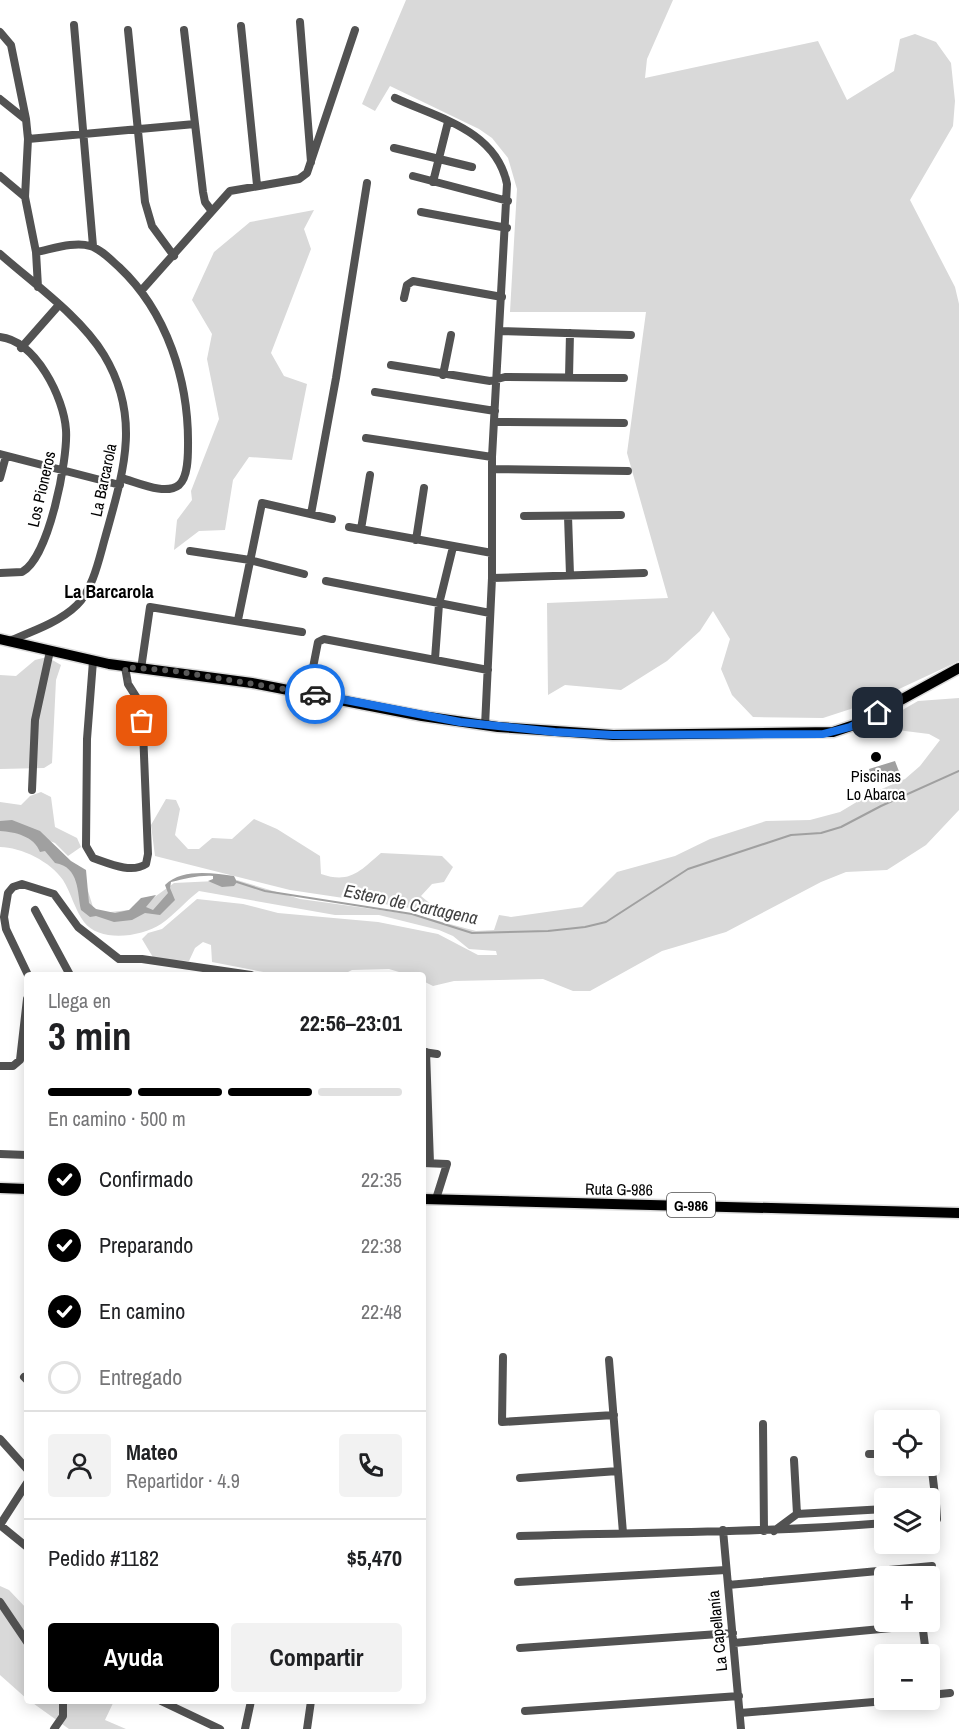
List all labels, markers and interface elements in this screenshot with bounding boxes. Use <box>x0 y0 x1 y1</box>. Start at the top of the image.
street label: La Barcarola <box>85 441 122 519</box>
street label: Los Pioneros <box>22 449 60 529</box>
district label: La Barcarola <box>64 579 154 604</box>
courier <box>285 664 345 724</box>
icon: car <box>299 678 332 711</box>
pin <box>852 687 903 738</box>
pin <box>116 695 167 746</box>
icon: home <box>861 696 894 729</box>
icon: bag <box>125 704 158 737</box>
marker: Piscinas Lo Abarca <box>869 750 883 764</box>
place label: Piscinas Lo Abarca <box>846 765 906 805</box>
water label: Estero de Cartagena <box>342 878 480 930</box>
text: Llega en <box>48 987 111 1014</box>
text: 22:56–23:01 <box>300 1008 402 1038</box>
text: 3 min <box>48 1010 132 1062</box>
text: En camino · 500 m <box>48 1105 186 1132</box>
icon: check <box>48 1163 81 1196</box>
text: Confirmado <box>99 1164 193 1194</box>
text: 22:35 <box>361 1166 402 1193</box>
street label: Ruta G-986 <box>585 1177 653 1201</box>
road number: G-986 <box>667 1193 715 1217</box>
icon: check <box>48 1229 81 1262</box>
text: Preparando <box>99 1230 193 1260</box>
text: 22:38 <box>361 1232 402 1259</box>
icon: check <box>48 1295 81 1328</box>
text: En camino <box>99 1296 185 1326</box>
text: 22:48 <box>361 1298 402 1325</box>
text: Entregado <box>99 1362 182 1392</box>
map controls <box>874 1410 940 1710</box>
button: locate <box>874 1410 940 1476</box>
button: person <box>48 1434 111 1497</box>
button: phone <box>339 1434 402 1497</box>
text: Mateo <box>126 1437 178 1467</box>
text: Repartidor · 4.9 <box>126 1467 240 1494</box>
button: layers <box>874 1488 940 1554</box>
text: Pedido #1182 <box>48 1543 159 1573</box>
text: $5,470 <box>347 1543 402 1573</box>
button: + <box>874 1566 940 1632</box>
street label: La Capellanía <box>702 1589 732 1672</box>
button: Ayuda <box>48 1623 219 1692</box>
button: Compartir <box>231 1623 402 1692</box>
button: − <box>874 1644 940 1710</box>

